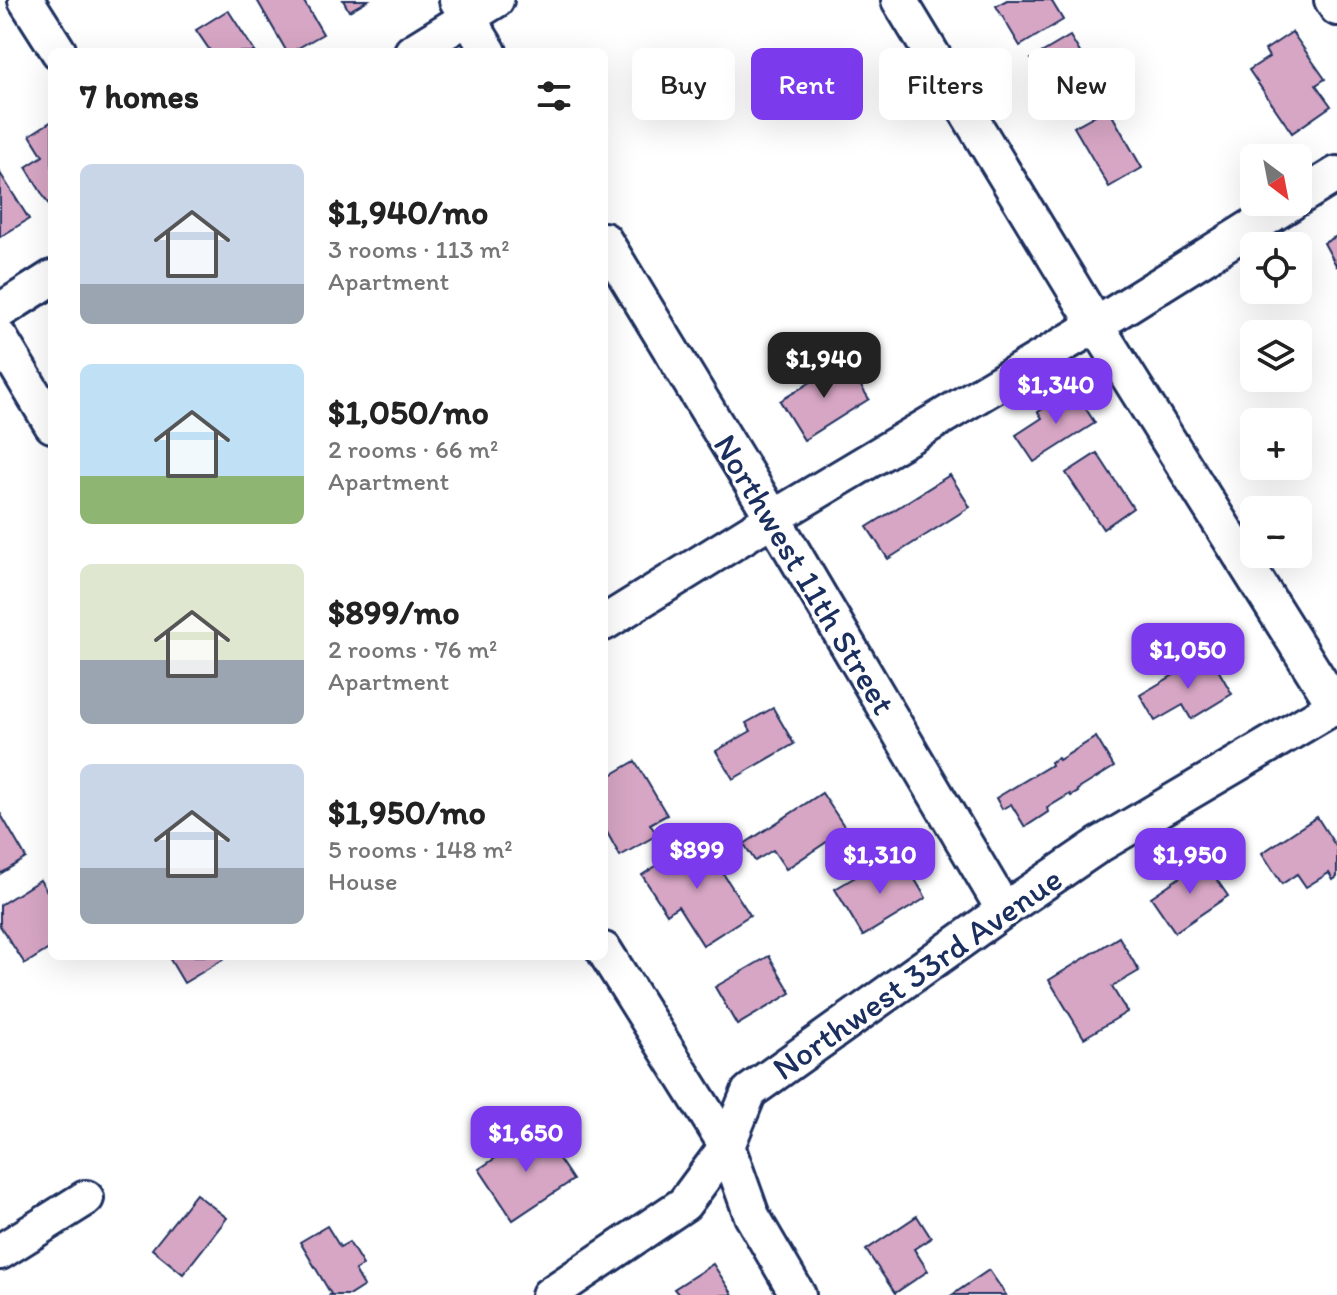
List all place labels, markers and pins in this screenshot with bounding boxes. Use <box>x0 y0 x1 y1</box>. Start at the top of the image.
pin: $1,940 <box>759 332 889 400</box>
pin: $1,340 <box>991 358 1121 426</box>
pin: $1,050 <box>1123 623 1253 691</box>
pin: $899 <box>650 823 744 891</box>
pin: $1,310 <box>815 828 945 896</box>
pin: $1,950 <box>1125 828 1255 896</box>
pin: $1,650 <box>461 1106 591 1174</box>

